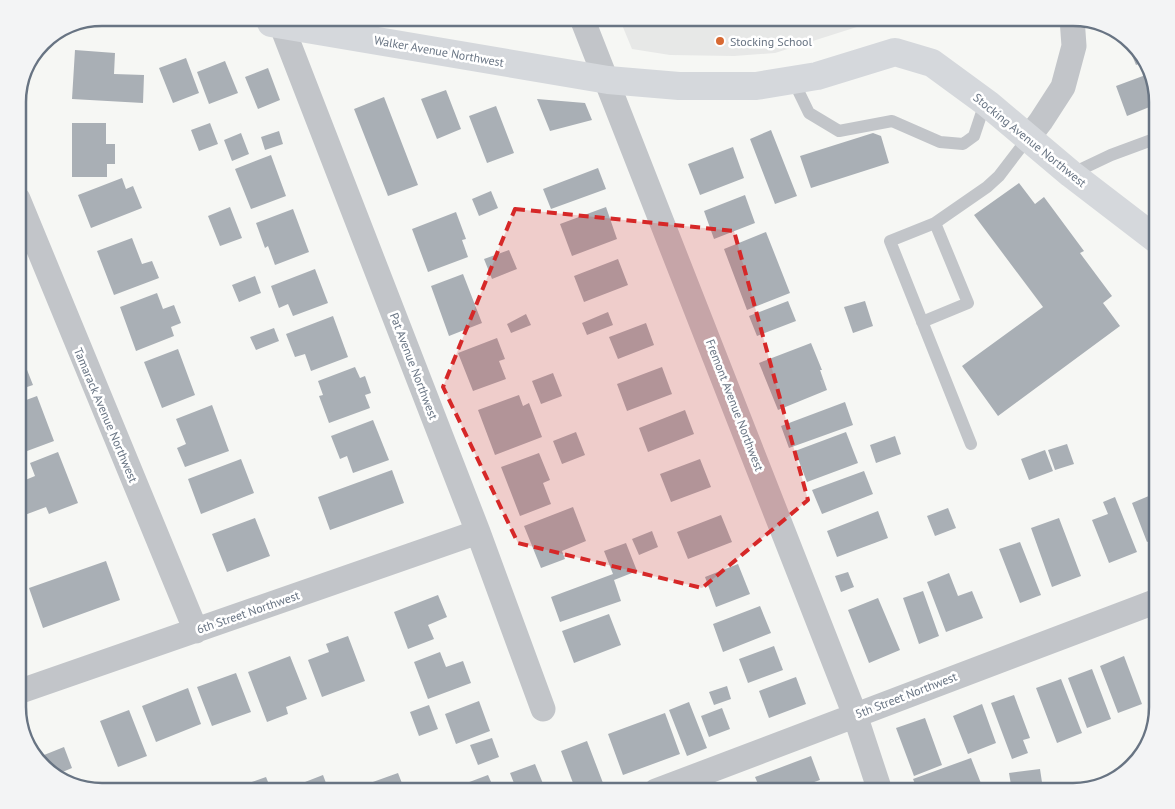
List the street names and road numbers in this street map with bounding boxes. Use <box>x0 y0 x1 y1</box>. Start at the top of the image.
street label: Walker Avenue Northwest <box>373 32 505 70</box>
street label: Stocking Avenue Northwest <box>970 90 1090 190</box>
street label: Pat Avenue Northwest <box>387 310 441 422</box>
street label: Fremont Avenue Northwest <box>703 337 767 473</box>
street label: Tamarack Avenue Northwest <box>71 345 141 485</box>
street label: 6th Street Northwest <box>195 587 301 637</box>
street label: 5th Street Northwest <box>853 669 959 721</box>

